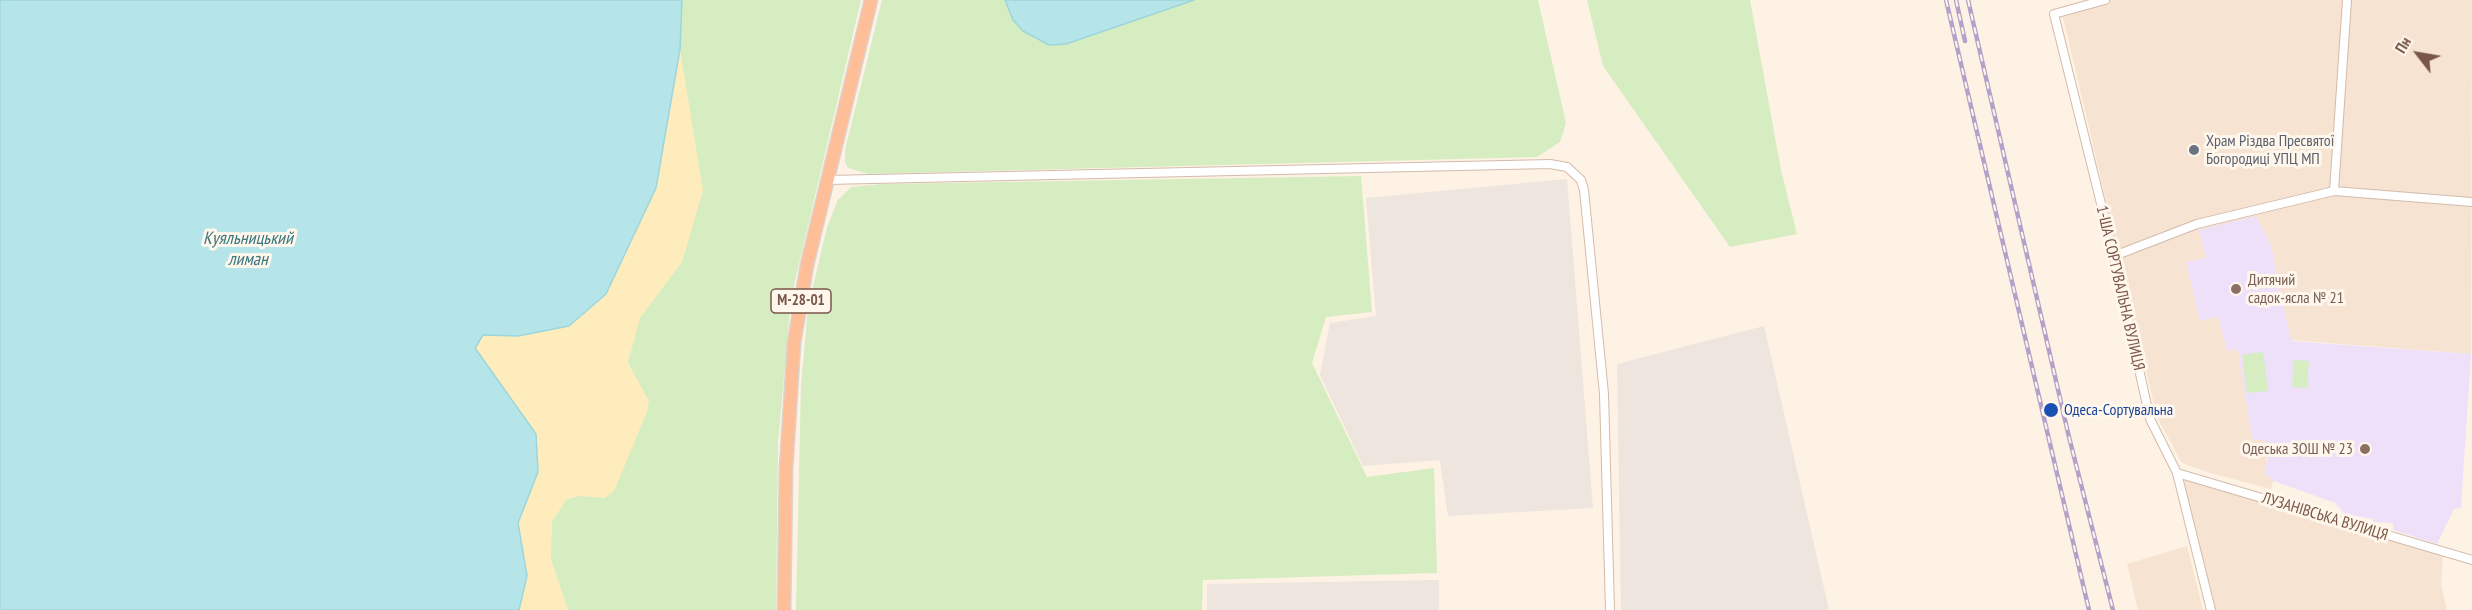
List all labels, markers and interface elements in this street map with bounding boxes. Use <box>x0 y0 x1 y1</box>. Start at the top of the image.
north arrow <box>2388 24 2448 84</box>
text: Пн <box>2390 33 2415 57</box>
place label: Храм Різдва Пресвятої Богородиці УПЦ МП <box>2206 131 2334 169</box>
marker: Храм Різдва Пресвятої Богородиці УПЦ МП <box>2187 143 2201 157</box>
street label: 1-ША СОРТУВАЛЬНА ВУЛИЦЯ <box>2092 204 2148 372</box>
water label: Куяльницький лиман <box>203 228 293 270</box>
place label: Дитячий садок-ясла № 21 <box>2248 270 2344 308</box>
marker: Дитячий садок-ясла № 21 <box>2229 282 2243 296</box>
road number: М-28-01 <box>771 289 831 313</box>
place label: Одеса-Сортувальна <box>2064 400 2173 420</box>
marker: Одеса-Сортувальна <box>2042 401 2060 419</box>
place label: Одеська ЗОШ № 23 <box>2242 439 2353 459</box>
marker: Одеська ЗОШ № 23 <box>2358 442 2372 456</box>
street label: ЛУЗАНІВСЬКА ВУЛИЦЯ <box>2260 489 2390 545</box>

